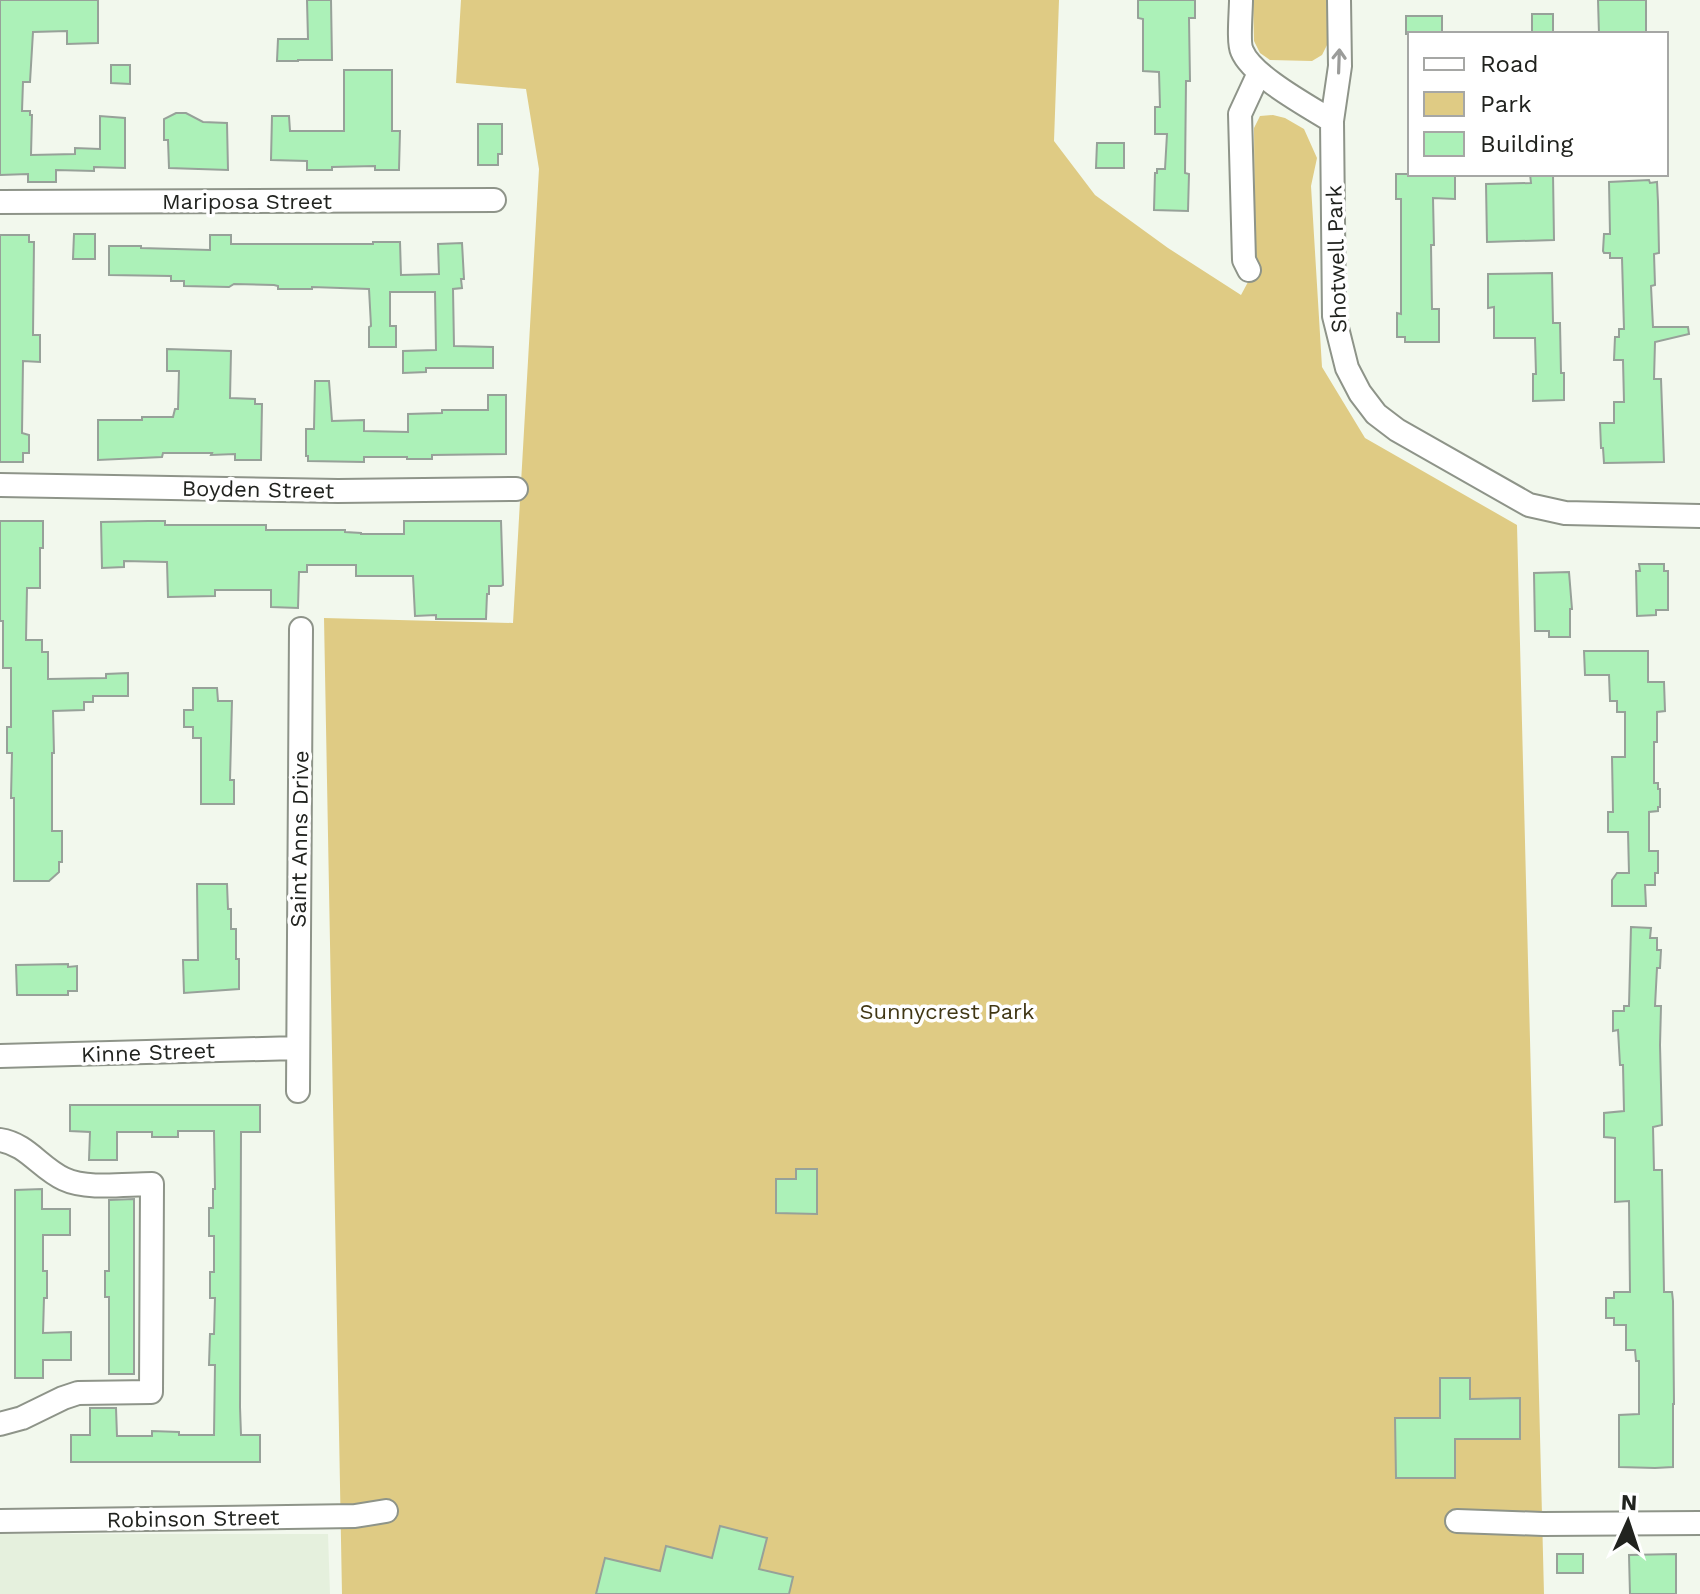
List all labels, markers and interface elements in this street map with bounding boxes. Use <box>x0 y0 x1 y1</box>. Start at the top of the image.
legend <box>1408 32 1668 176</box>
one-way arrow <box>1332 48 1347 75</box>
text: Road <box>1480 50 1539 78</box>
text: Park <box>1480 90 1532 118</box>
text: Building <box>1480 130 1573 158</box>
street label: Shotwell Park <box>1321 184 1352 333</box>
street label: Mariposa Street <box>162 189 332 214</box>
street label: Boyden Street <box>182 476 334 503</box>
street label: Saint Anns Drive <box>285 750 314 928</box>
park label: Sunnycrest Park <box>859 999 1035 1024</box>
street label: Kinne Street <box>81 1038 215 1067</box>
north arrow <box>1588 1482 1668 1562</box>
text: N <box>1620 1490 1638 1515</box>
street label: Robinson Street <box>106 1504 280 1533</box>

